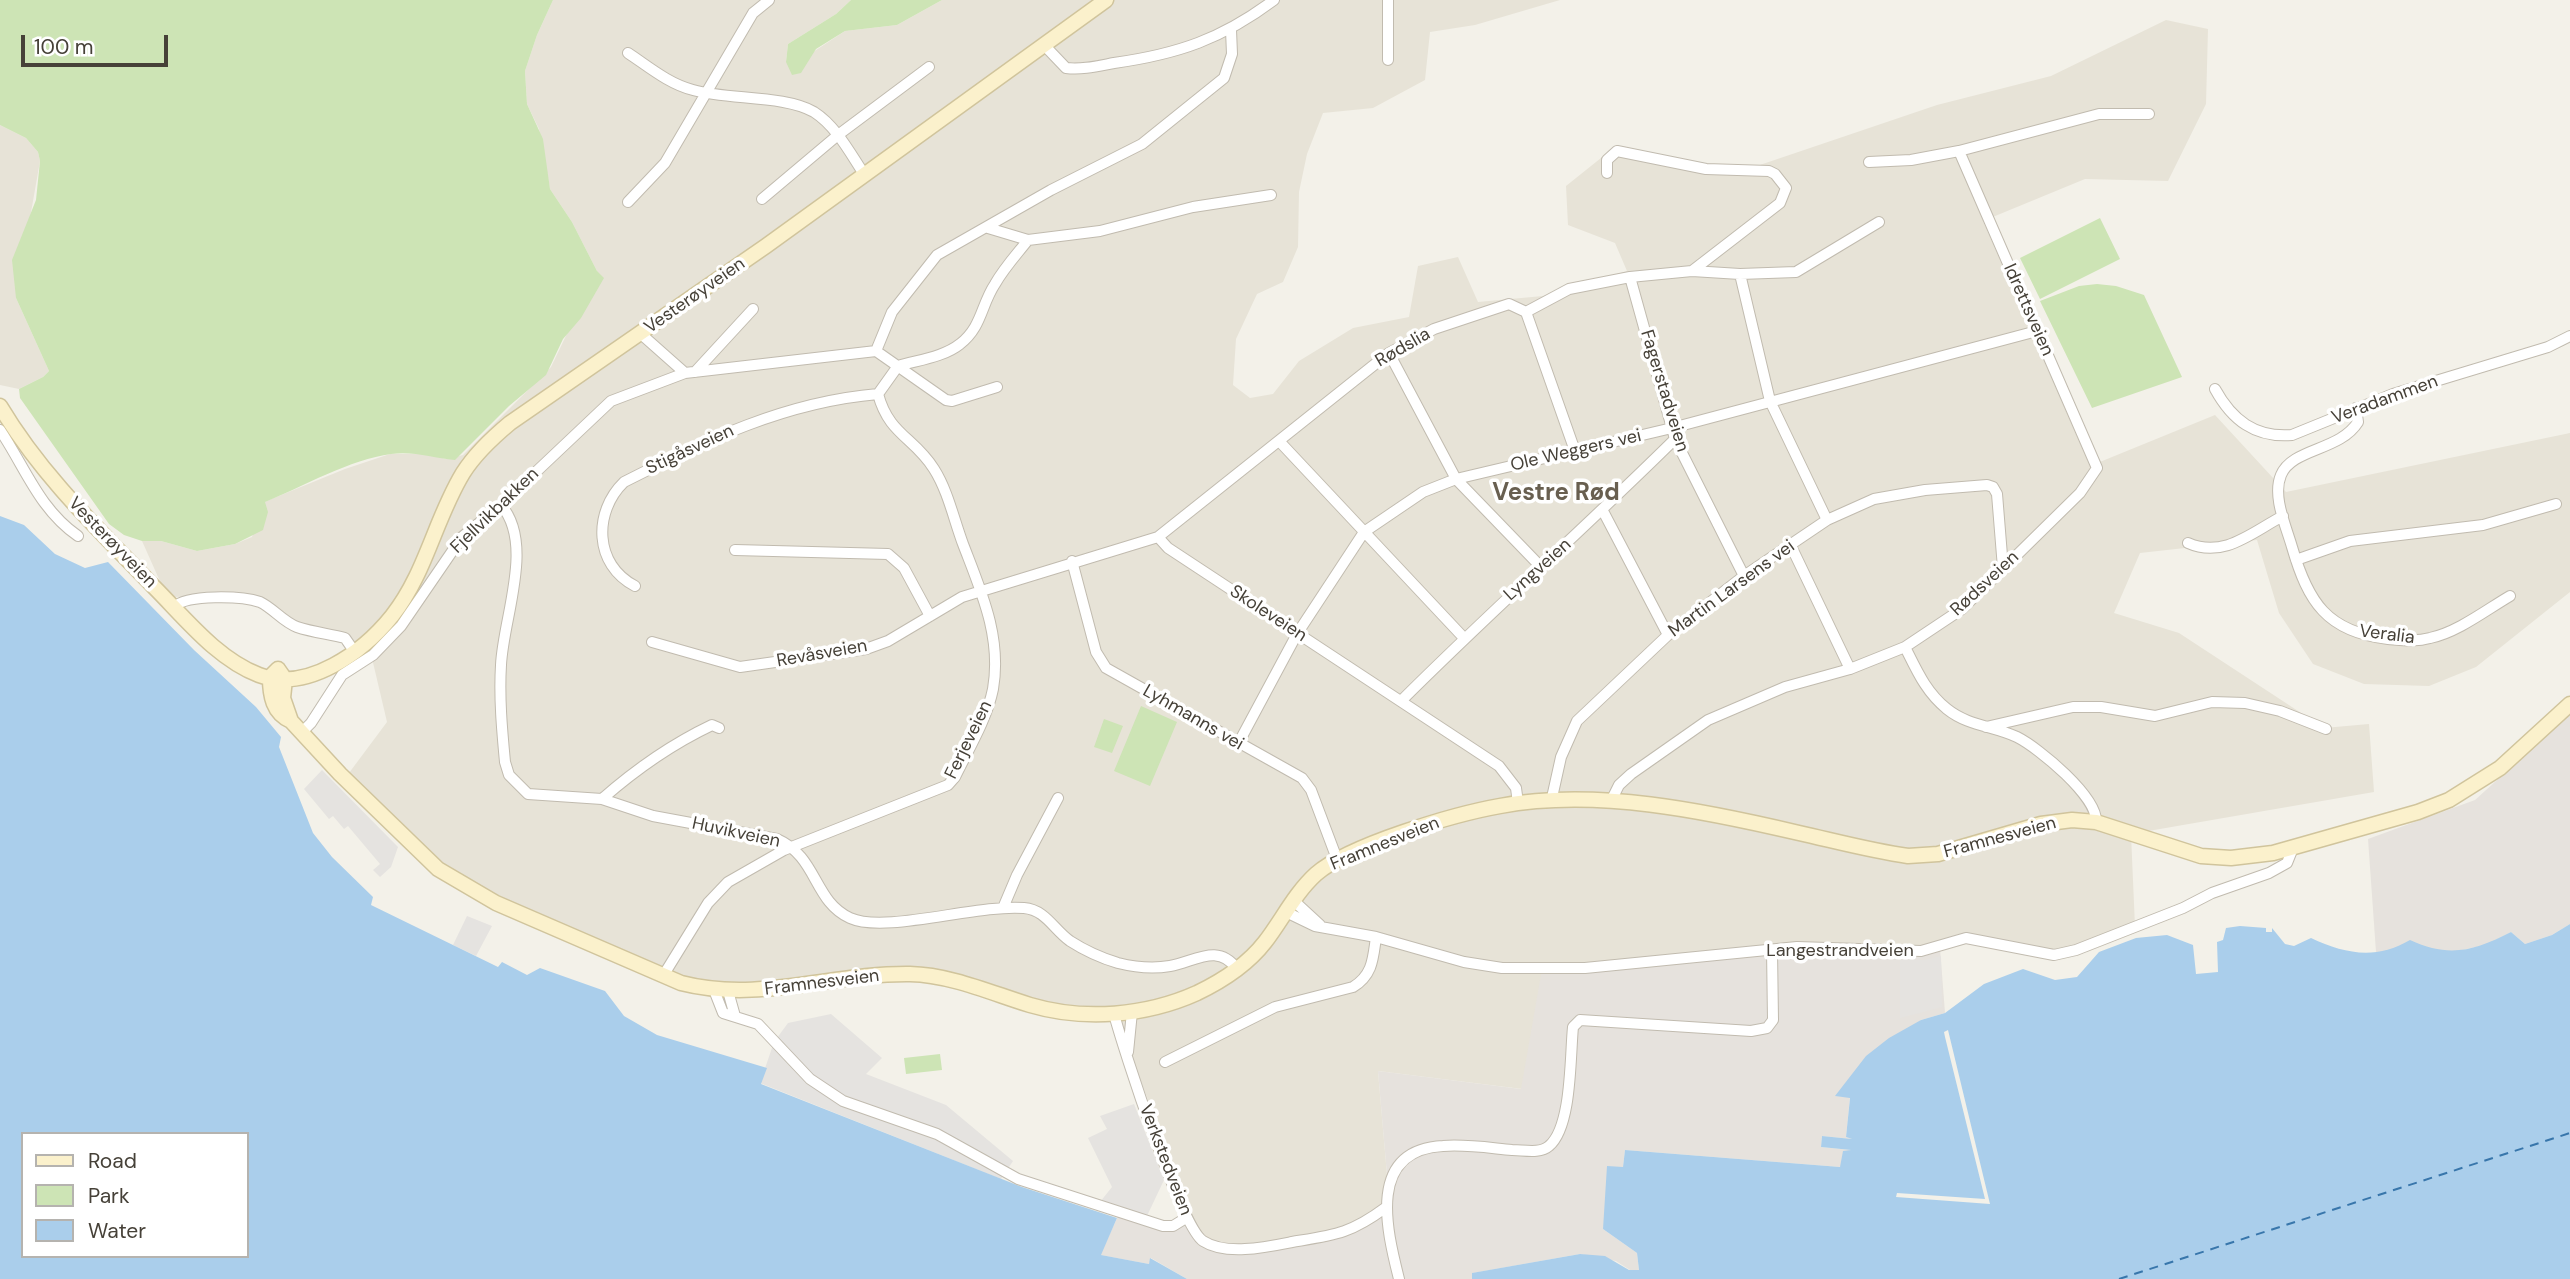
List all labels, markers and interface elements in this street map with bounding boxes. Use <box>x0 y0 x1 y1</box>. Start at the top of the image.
scale bar <box>24 21 172 65</box>
text: 100 m <box>34 33 94 61</box>
street label: Vesterøyveien <box>640 253 750 339</box>
street label: Idrettsveien <box>1998 261 2058 359</box>
street label: Rødslia <box>1372 324 1434 372</box>
street label: Fagerstadveien <box>1635 327 1693 455</box>
street label: Veradammen <box>2329 371 2441 429</box>
street label: Stigåsveien <box>643 420 737 480</box>
street label: Ole Weggers vei <box>1508 425 1644 477</box>
street label: Fjellvikbakken <box>446 464 544 558</box>
district label: Vestre Rød <box>1492 480 1620 508</box>
street label: Vesterøyveien <box>63 493 161 593</box>
street label: Lyngveien <box>1500 534 1576 606</box>
street label: Martin Larsens vei <box>1665 536 1799 642</box>
street label: Rødsveien <box>1946 547 2024 621</box>
street label: Skoleveien <box>1225 581 1311 647</box>
street label: Veralia <box>2358 621 2416 649</box>
street label: Revåsveien <box>775 635 869 673</box>
street label: Lyhmanns vei <box>1139 680 1247 756</box>
street label: Ferjeveien <box>941 697 997 783</box>
street label: Framnesveien <box>1327 812 1443 876</box>
street label: Huvikveien <box>690 813 782 853</box>
street label: Framnesveien <box>1941 813 2059 863</box>
street label: Langestrandveien <box>1766 940 1914 962</box>
street label: Framnesveien <box>763 965 881 1001</box>
street label: Verkstedveien <box>1134 1101 1196 1219</box>
legend <box>21 1132 248 1258</box>
text: Road <box>88 1147 137 1175</box>
text: Park <box>88 1182 129 1210</box>
text: Water <box>88 1217 146 1245</box>

